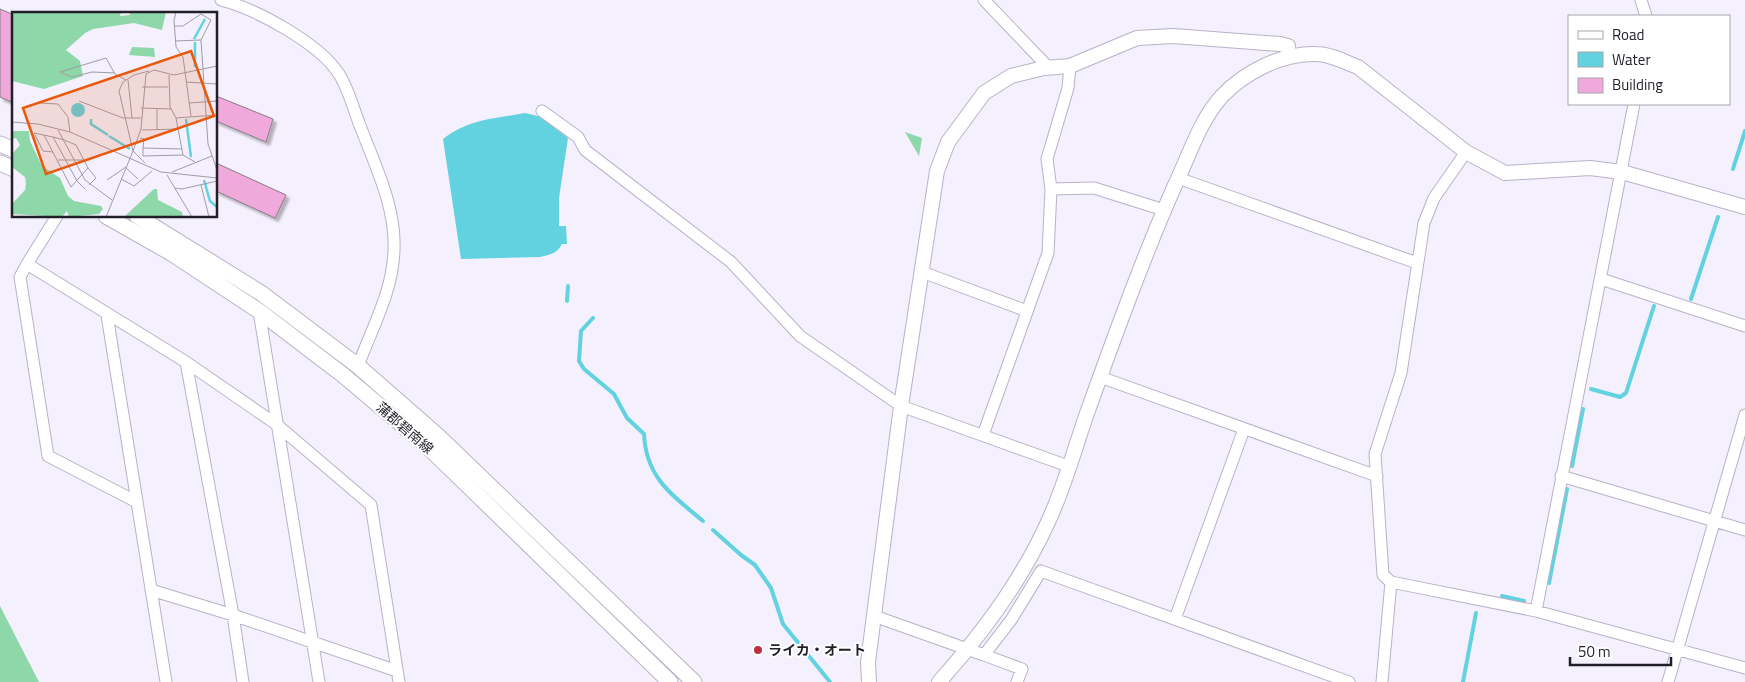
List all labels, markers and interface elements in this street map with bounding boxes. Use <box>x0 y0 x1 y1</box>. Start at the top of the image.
inset map <box>12 12 218 218</box>
legend <box>1568 15 1730 105</box>
text: Road <box>1612 23 1644 46</box>
text: Water <box>1612 48 1651 71</box>
text: Building <box>1612 73 1663 96</box>
street label: 蒲郡碧南線 <box>372 397 439 459</box>
scale bar <box>1570 634 1671 666</box>
place label: ライカ・オート <box>768 639 866 660</box>
text: 50 m <box>1578 640 1611 663</box>
marker: ライカ・オート <box>752 644 764 656</box>

